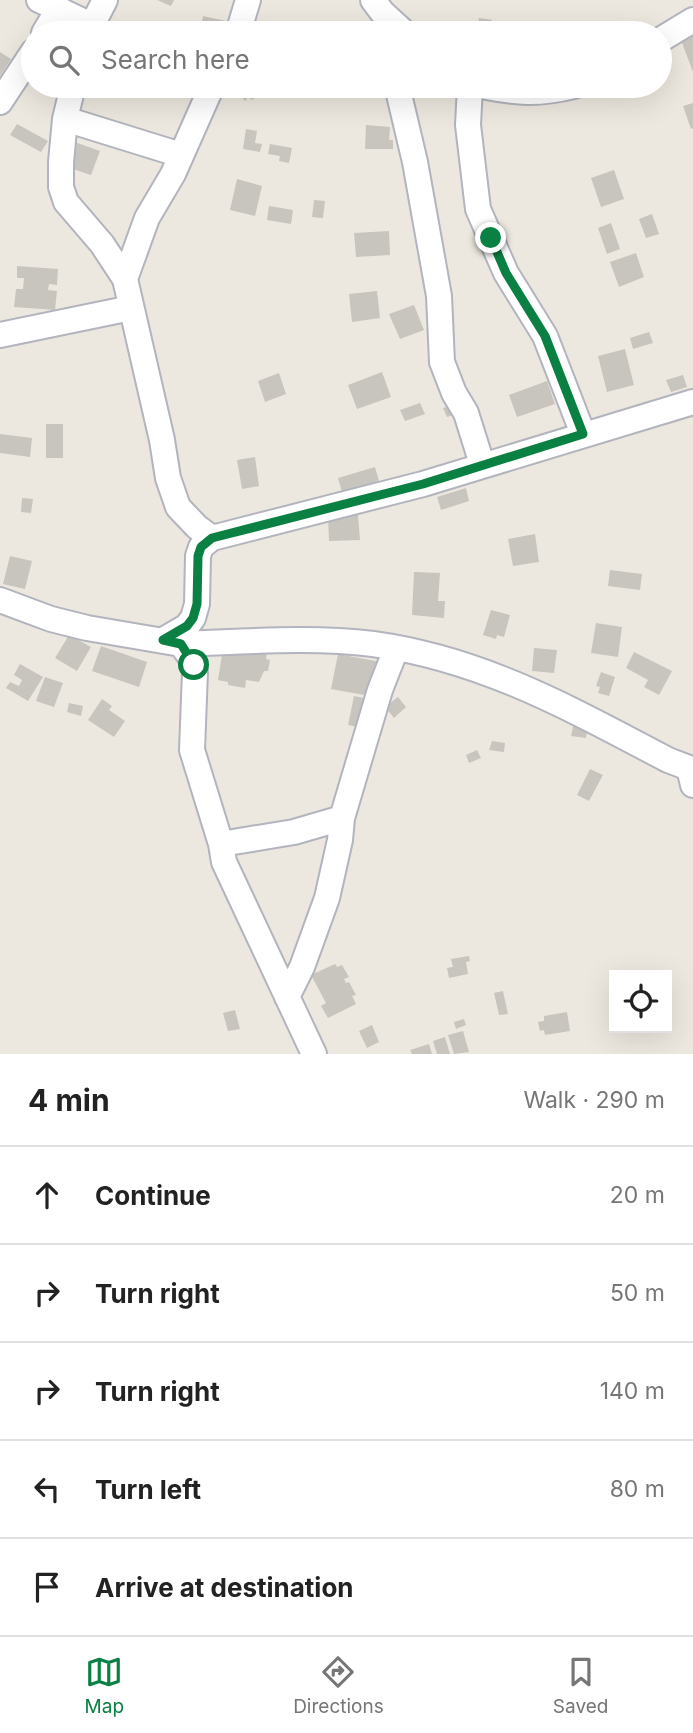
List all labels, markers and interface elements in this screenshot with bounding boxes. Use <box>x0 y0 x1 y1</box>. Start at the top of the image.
search box <box>21 21 672 98</box>
icon: search <box>45 41 83 79</box>
text: Search here <box>101 44 250 75</box>
route end <box>475 222 506 253</box>
route start <box>178 649 209 680</box>
map controls <box>609 970 672 1033</box>
button: locate <box>609 970 672 1033</box>
text: 4 min <box>28 1082 110 1118</box>
text: Walk · 290 m <box>523 1086 665 1114</box>
icon: ahead <box>28 1176 66 1214</box>
text: Continue <box>95 1180 211 1211</box>
text: 20 m <box>610 1181 665 1209</box>
icon: right <box>28 1274 66 1312</box>
text: Turn right <box>95 1278 220 1309</box>
text: 50 m <box>610 1279 665 1307</box>
icon: right <box>28 1372 66 1410</box>
text: Turn right <box>95 1376 220 1407</box>
text: 140 m <box>600 1377 665 1405</box>
icon: left <box>28 1470 66 1508</box>
text: Turn left <box>95 1474 201 1505</box>
text: 80 m <box>610 1475 665 1503</box>
icon: arrive <box>28 1568 66 1606</box>
text: Arrive at destination <box>95 1572 354 1603</box>
tab: Map <box>85 1653 124 1718</box>
tab: Directions <box>293 1653 384 1718</box>
tab: Saved <box>553 1653 608 1718</box>

